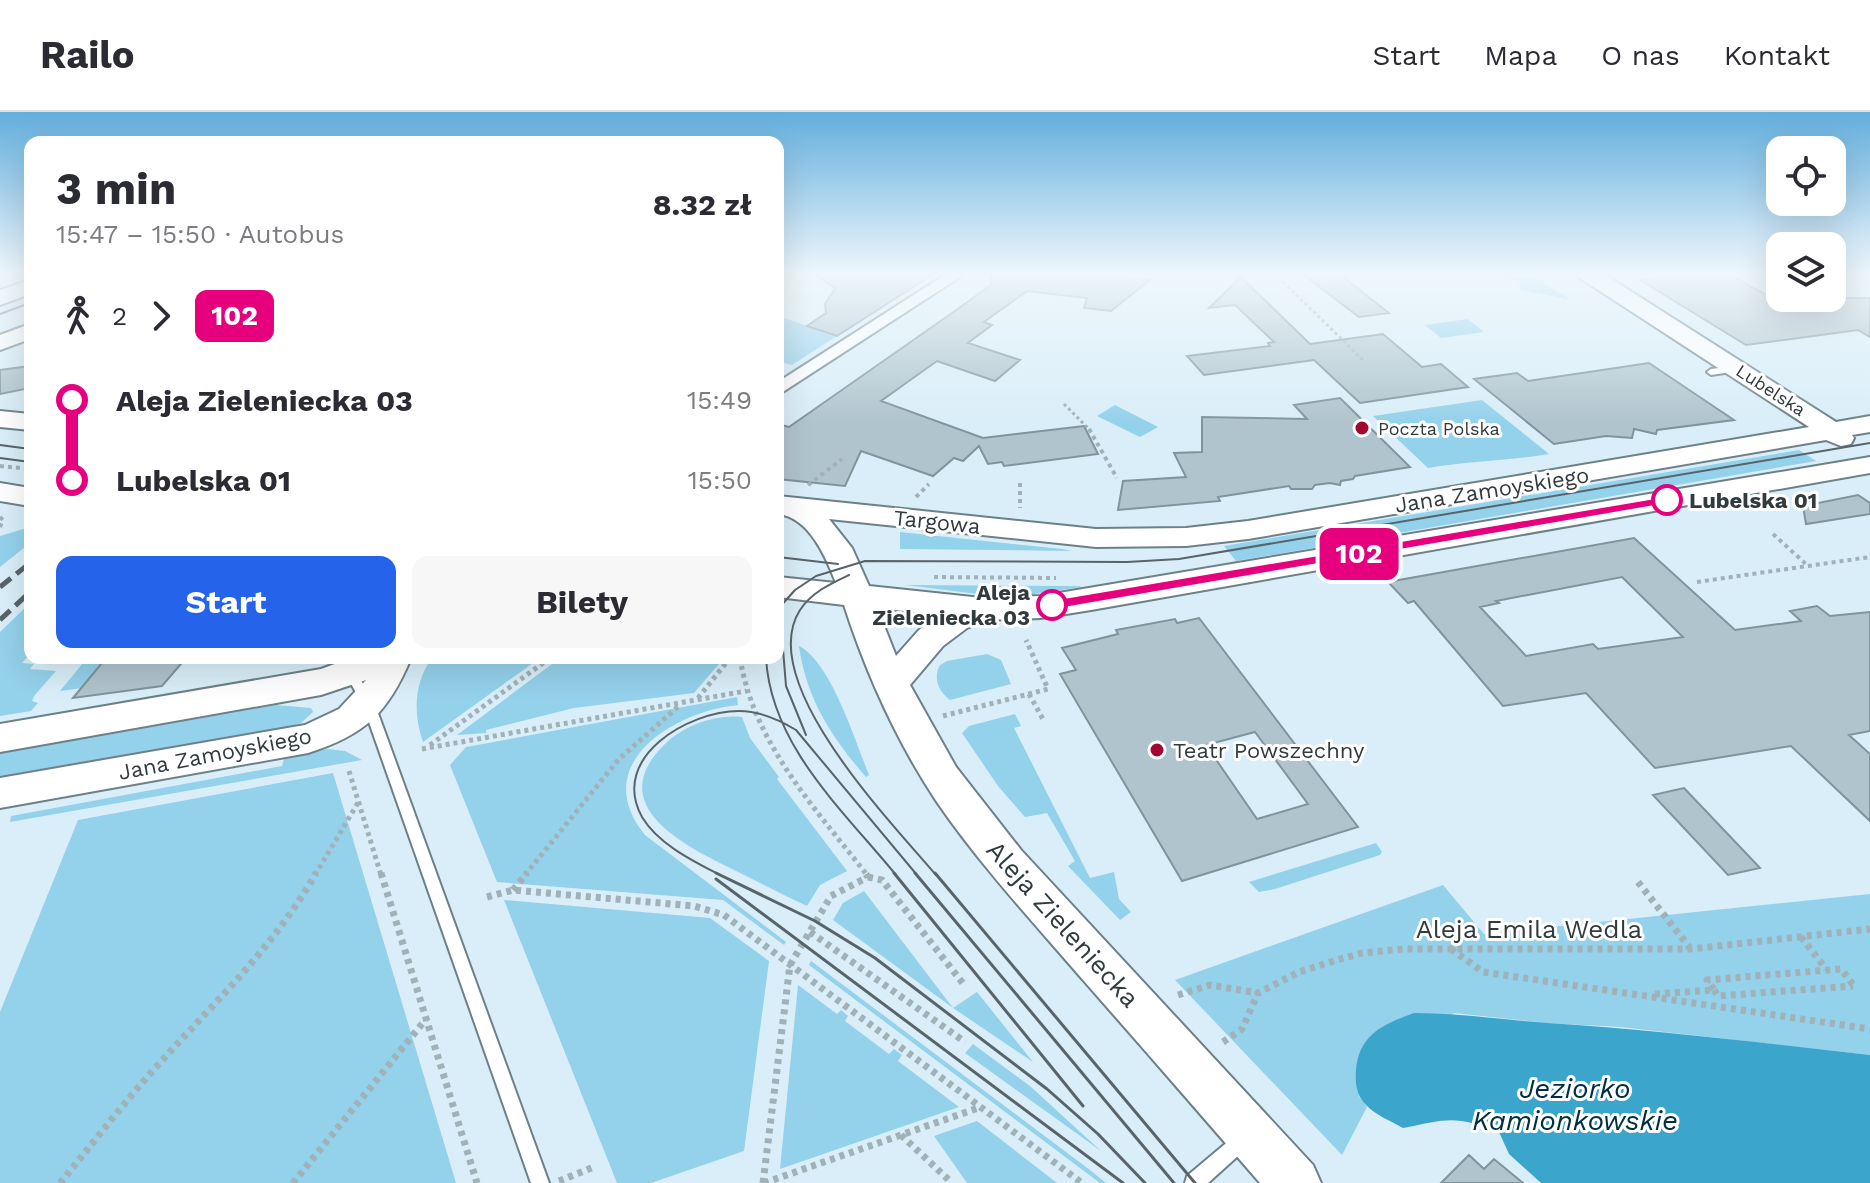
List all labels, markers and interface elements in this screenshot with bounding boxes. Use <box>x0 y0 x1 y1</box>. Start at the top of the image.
text: Railo <box>40 33 134 77</box>
text: Start <box>1372 39 1440 72</box>
text: Mapa <box>1484 39 1557 72</box>
text: O nas <box>1601 39 1680 72</box>
text: Kontakt <box>1724 39 1830 72</box>
map controls <box>1766 136 1846 312</box>
button: locate <box>1766 136 1846 216</box>
text: 3 min <box>56 163 176 215</box>
text: 8.32 zł <box>653 187 752 222</box>
text: 15:47 – 15:50 · Autobus <box>56 219 344 249</box>
button: layers <box>1766 232 1846 312</box>
icon: walk <box>56 294 100 338</box>
icon: forward <box>139 294 183 338</box>
text: 102 <box>211 299 258 332</box>
text: 2 <box>112 301 127 331</box>
street label: Lubelska <box>1732 360 1810 420</box>
text: Aleja Zieleniecka 03 <box>116 383 413 418</box>
text: 15:49 <box>687 385 752 415</box>
place label: Poczta Polska <box>1378 418 1500 439</box>
marker: Poczta Polska <box>1353 419 1371 437</box>
street label: Jana Zamoyskiego <box>1393 462 1591 518</box>
text: Lubelska 01 <box>116 463 291 498</box>
text: 15:50 <box>688 465 752 495</box>
marker: Lubelska 01 <box>1652 485 1682 515</box>
place label: Lubelska 01 <box>1689 488 1817 513</box>
street label: Targowa <box>892 505 982 539</box>
line badge: 102 <box>1313 528 1405 580</box>
text: 102 <box>1336 537 1382 570</box>
button: Start <box>56 556 396 648</box>
button: Bilety <box>412 556 752 648</box>
place label: Aleja Zieleniecka 03 <box>872 580 1030 630</box>
marker: Aleja Zieleniecka 03 <box>1037 590 1067 620</box>
street label: Jana Zamoyskiego <box>116 723 314 785</box>
place label: Teatr Powszechny <box>1173 738 1365 763</box>
marker: Teatr Powszechny <box>1148 741 1166 759</box>
street label: Aleja Zieleniecka <box>981 835 1146 1013</box>
street label: Aleja Emila Wedla <box>1416 914 1643 944</box>
water label: Jeziorko Kamionkowskie <box>1472 1072 1678 1137</box>

